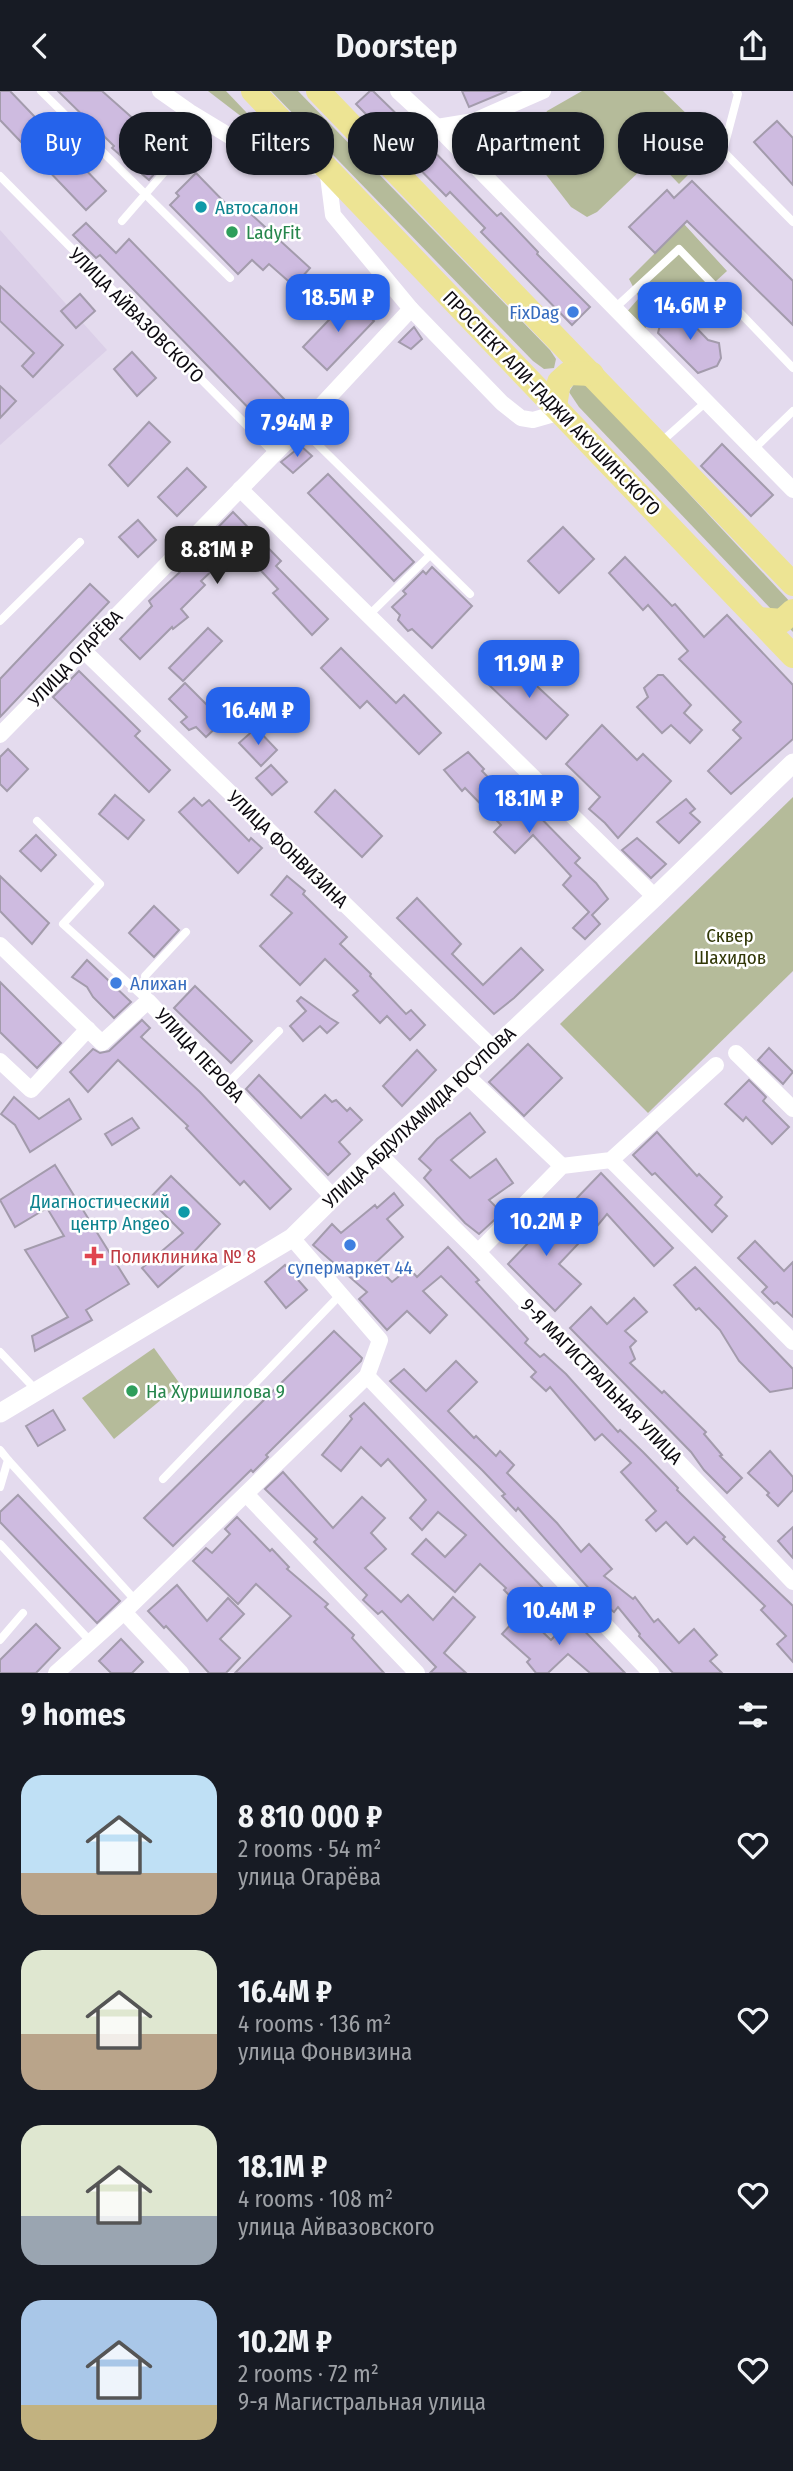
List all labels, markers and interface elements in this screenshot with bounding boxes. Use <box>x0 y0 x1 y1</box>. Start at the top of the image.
icon: back <box>21 27 59 65</box>
text: Doorstep <box>335 27 458 65</box>
icon: share <box>734 27 772 65</box>
chip: Buy <box>21 112 105 175</box>
chip: Rent <box>119 112 212 175</box>
chip: Filters <box>226 112 334 175</box>
chip: New <box>348 112 438 175</box>
chip: Apartment <box>452 112 604 175</box>
chip: House <box>618 112 728 175</box>
place label: Автосалон <box>215 196 299 219</box>
marker: Автосалон <box>193 199 209 215</box>
place label: LadyFit <box>246 221 302 244</box>
marker: LadyFit <box>224 224 240 240</box>
street label: УЛИЦА АЙВАЗОВСКОГО <box>64 242 209 388</box>
pin: 18.5M ₽ <box>273 275 403 334</box>
pin: 14.6M ₽ <box>625 282 755 342</box>
text: 18.5M ₽ <box>302 283 374 311</box>
street label: ПРОСПЕКТ АЛИ-ГАДЖИ АКУШИНСКОГО <box>438 286 665 520</box>
text: 14.6M ₽ <box>654 291 726 319</box>
place label: FixDag <box>509 301 559 324</box>
marker: FixDag <box>565 304 581 320</box>
pin: 7.94M ₽ <box>232 399 362 459</box>
text: 7.94M ₽ <box>261 408 333 436</box>
pin: 8.81M ₽ <box>152 526 282 586</box>
text: 8.81M ₽ <box>181 535 253 563</box>
street label: УЛИЦА ОГАРЁВА <box>23 605 127 712</box>
pin: 11.9M ₽ <box>464 641 594 700</box>
text: 11.9M ₽ <box>494 649 564 677</box>
pin: 16.4M ₽ <box>193 687 323 747</box>
text: 16.4M ₽ <box>222 696 294 724</box>
pin: 18.1M ₽ <box>464 775 594 835</box>
text: 18.1M ₽ <box>495 784 563 812</box>
street label: УЛИЦА ФОНВИЗИНА <box>222 785 353 913</box>
park label: Сквер Шахидов <box>694 924 766 969</box>
place label: Алихан <box>130 972 187 995</box>
marker: Алихан <box>108 975 124 991</box>
street label: УЛИЦА ПЕРОВА <box>150 1003 249 1107</box>
street label: УЛИЦА АБДУЛХАМИДА ЮСУПОВА <box>317 1022 521 1214</box>
place label: Диагностический центр Angeo <box>29 1190 170 1235</box>
pin: 10.2M ₽ <box>481 1199 611 1258</box>
marker: Диагностический центр Angeo <box>176 1204 192 1220</box>
text: 10.2M ₽ <box>510 1207 582 1235</box>
marker: супермаркет 44 <box>342 1237 358 1253</box>
place label: Поликлиника № 8 <box>110 1245 256 1268</box>
marker: Поликлиника № 8 <box>84 1246 104 1266</box>
place label: супермаркет 44 <box>287 1256 413 1279</box>
street label: 9-Я МАГИСТРАЛЬНАЯ УЛИЦА <box>516 1293 687 1469</box>
place label: На Хуришилова 9 <box>146 1380 285 1403</box>
marker: На Хуришилова 9 <box>124 1383 140 1399</box>
pin: 10.4M ₽ <box>494 1587 624 1647</box>
text: 10.4M ₽ <box>523 1596 595 1624</box>
icon: filters <box>734 1696 772 1734</box>
text: 9 homes <box>21 1697 126 1733</box>
text: 8 810 000 ₽ <box>238 1799 382 1835</box>
icon: home <box>77 1803 161 1887</box>
icon: heart <box>734 1826 772 1864</box>
text: 2 rooms · 54 m² <box>238 1835 381 1863</box>
text: улица Огарёва <box>238 1863 381 1891</box>
text: 16.4M ₽ <box>238 1974 332 2010</box>
icon: home <box>77 1978 161 2062</box>
icon: heart <box>734 2001 772 2039</box>
text: 4 rooms · 136 m² <box>238 2010 391 2038</box>
text: улица Фонвизина <box>238 2038 412 2066</box>
text: 18.1M ₽ <box>238 2149 327 2185</box>
icon: home <box>77 2153 161 2237</box>
icon: heart <box>734 2176 772 2214</box>
text: 4 rooms · 108 m² <box>238 2185 393 2213</box>
text: улица Айвазовского <box>238 2213 435 2241</box>
text: 10.2M ₽ <box>238 2324 332 2360</box>
icon: home <box>77 2328 161 2412</box>
icon: heart <box>734 2351 772 2389</box>
text: 2 rooms · 72 m² <box>238 2360 379 2388</box>
text: 9-я Магистральная улица <box>238 2388 486 2416</box>

